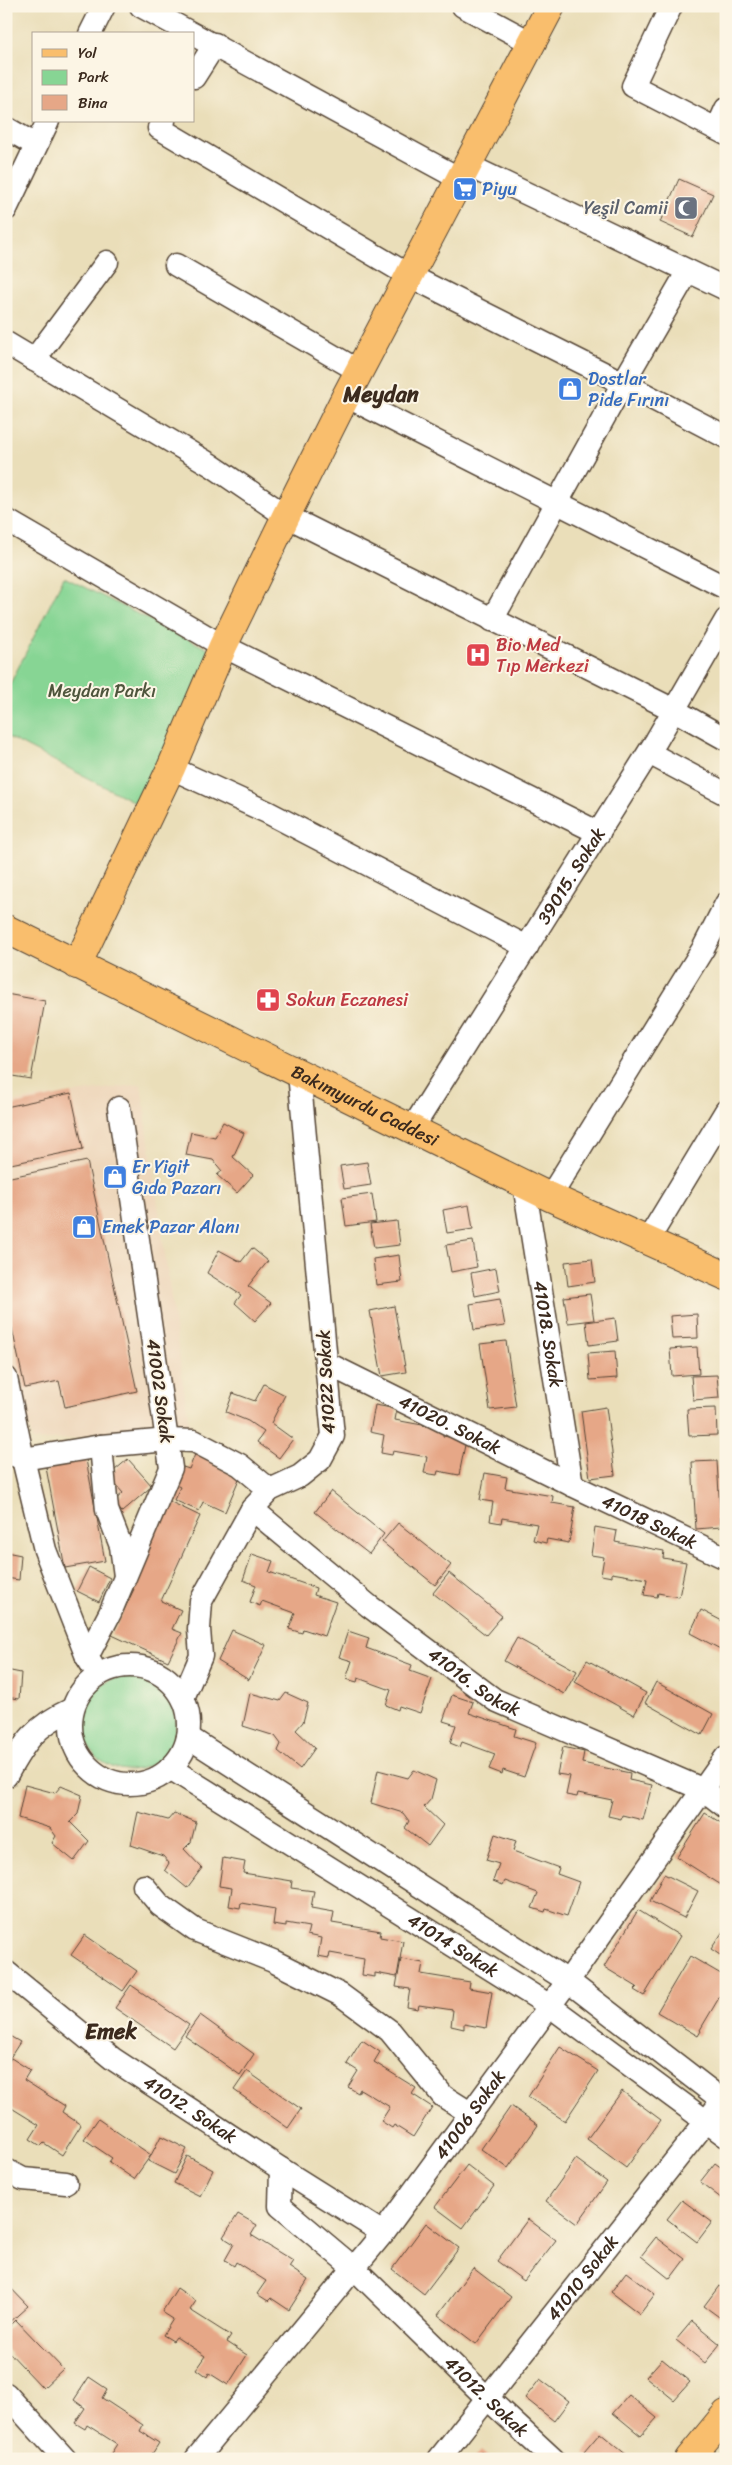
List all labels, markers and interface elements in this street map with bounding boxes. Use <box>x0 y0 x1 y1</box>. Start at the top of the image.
legend <box>32 32 195 122</box>
text: Yol <box>78 40 97 66</box>
text: Park <box>78 64 109 90</box>
text: Bina <box>78 90 108 116</box>
place label: Piyu <box>482 173 517 205</box>
supermarket icon: Piyu <box>452 176 478 202</box>
place label: Yeşil Camii <box>584 192 669 224</box>
mosque icon: Yeşil Camii <box>673 195 699 221</box>
place label: Dostlar Pide Fırını <box>588 363 669 416</box>
district label: Meydan <box>342 375 419 414</box>
shop icon: Dostlar Pide Fırını <box>557 376 583 402</box>
place label: Bio Med Tıp Merkezi <box>496 629 590 682</box>
hospital icon: Bio Med Tıp Merkezi <box>465 642 491 668</box>
park label: Meydan Parkı <box>48 675 156 707</box>
street label: 39015. Sokak <box>528 821 614 931</box>
place label: Sokun Eczanesi <box>286 984 409 1016</box>
pharmacy icon: Sokun Eczanesi <box>255 987 281 1013</box>
street label: Bakımyurdu Caddesi <box>286 1056 445 1156</box>
place label: Er Yigit Gıda Pazarı <box>132 1151 221 1204</box>
shop icon: Er Yigit Gıda Pazarı <box>102 1164 128 1190</box>
place label: Emek Pazar Alanı <box>102 1211 240 1243</box>
shop icon: Emek Pazar Alanı <box>71 1214 97 1240</box>
street label: 41018. Sokak <box>524 1278 572 1390</box>
street label: 41022 Sokak <box>307 1329 345 1435</box>
street label: 41002 Sokak <box>137 1337 183 1446</box>
street label: 41020. Sokak <box>393 1385 507 1464</box>
street label: 41018 Sokak <box>596 1485 703 1558</box>
street label: 41016. Sokak <box>421 1639 526 1725</box>
street label: 41014 Sokak <box>401 1904 505 1986</box>
district label: Emek <box>85 2012 137 2051</box>
street label: 41006 Sokak <box>426 2062 514 2167</box>
street label: 41012. Sokak <box>136 2067 244 2152</box>
street label: 41010 Sokak <box>538 2227 627 2328</box>
street label: 41012. Sokak <box>436 2348 536 2445</box>

